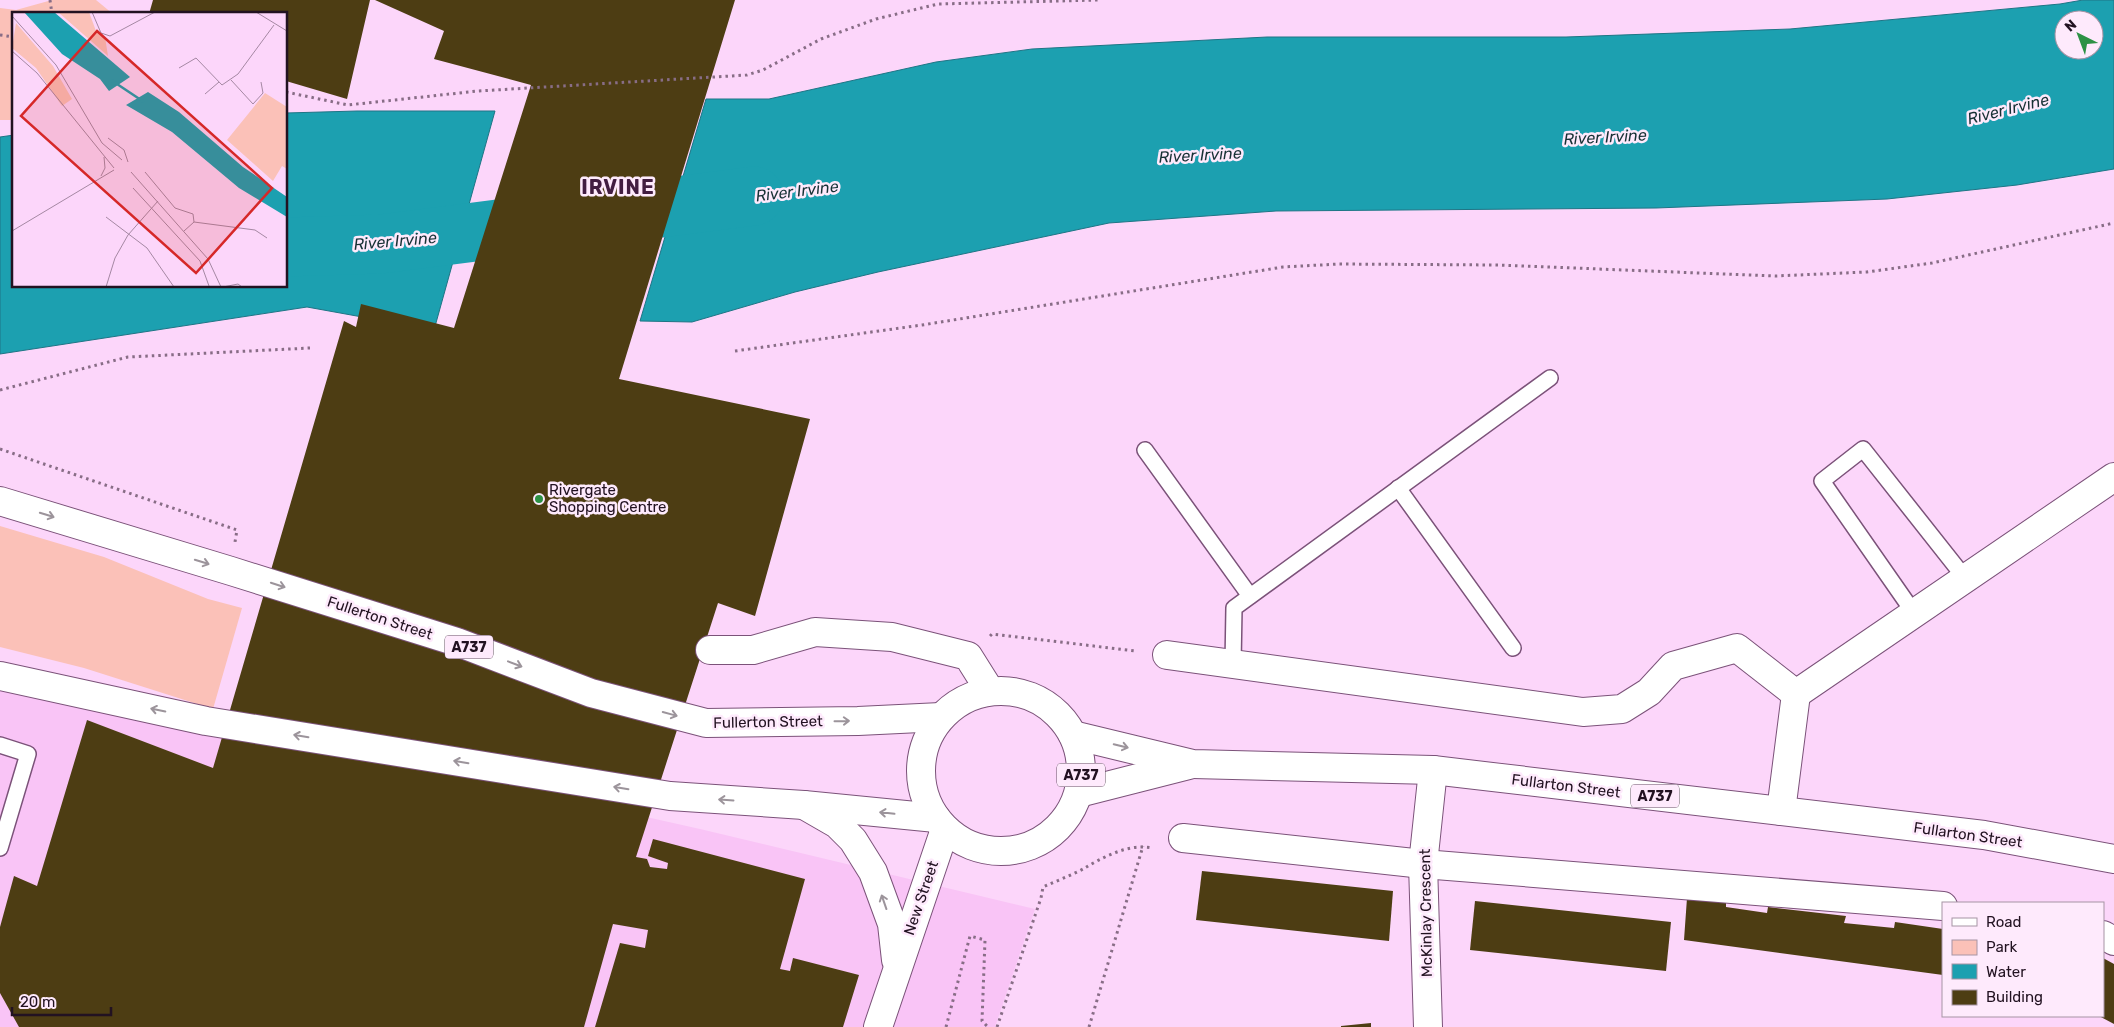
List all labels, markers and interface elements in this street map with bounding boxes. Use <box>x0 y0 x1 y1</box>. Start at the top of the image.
north arrow <box>2054 10 2104 60</box>
inset map <box>12 12 288 288</box>
text: N <box>2061 16 2080 35</box>
water label: River Irvine <box>1965 90 2051 128</box>
water label: River Irvine <box>1563 125 1647 149</box>
water label: River Irvine <box>1158 143 1242 167</box>
district label: IRVINE <box>581 175 655 199</box>
water label: River Irvine <box>754 176 840 206</box>
water label: River Irvine <box>353 228 437 254</box>
place label: Rivergate Shopping Centre <box>549 481 667 516</box>
marker: Rivergate Shopping Centre <box>533 493 545 505</box>
one-way arrow <box>38 510 54 520</box>
one-way arrow <box>194 557 210 567</box>
one-way arrow <box>270 581 286 591</box>
street label: Fullerton Street <box>325 593 435 644</box>
road number: A737 <box>445 636 493 659</box>
one-way arrow <box>507 660 522 669</box>
one-way arrow <box>150 705 166 714</box>
one-way arrow <box>661 709 677 719</box>
street label: Fullerton Street <box>713 712 823 732</box>
one-way arrow <box>834 716 850 726</box>
one-way arrow <box>293 731 309 741</box>
one-way arrow <box>1112 742 1128 751</box>
one-way arrow <box>453 757 469 767</box>
road number: A737 <box>1057 764 1105 786</box>
street label: Fullarton Street <box>1511 770 1622 802</box>
one-way arrow <box>614 783 630 793</box>
road number: A737 <box>1631 784 1679 808</box>
one-way arrow <box>718 795 734 804</box>
one-way arrow <box>880 809 896 818</box>
street label: Fullarton Street <box>1913 818 2024 852</box>
street label: McKinlay Crescent <box>1416 849 1436 977</box>
street label: New Street <box>900 858 942 938</box>
one-way arrow <box>879 895 888 910</box>
legend <box>1942 902 2104 1017</box>
text: Road <box>1986 913 2022 931</box>
text: Park <box>1986 938 2017 956</box>
text: Water <box>1986 963 2026 981</box>
scale bar <box>12 984 111 1016</box>
text: Building <box>1986 988 2043 1006</box>
text: 20 m <box>20 993 55 1011</box>

